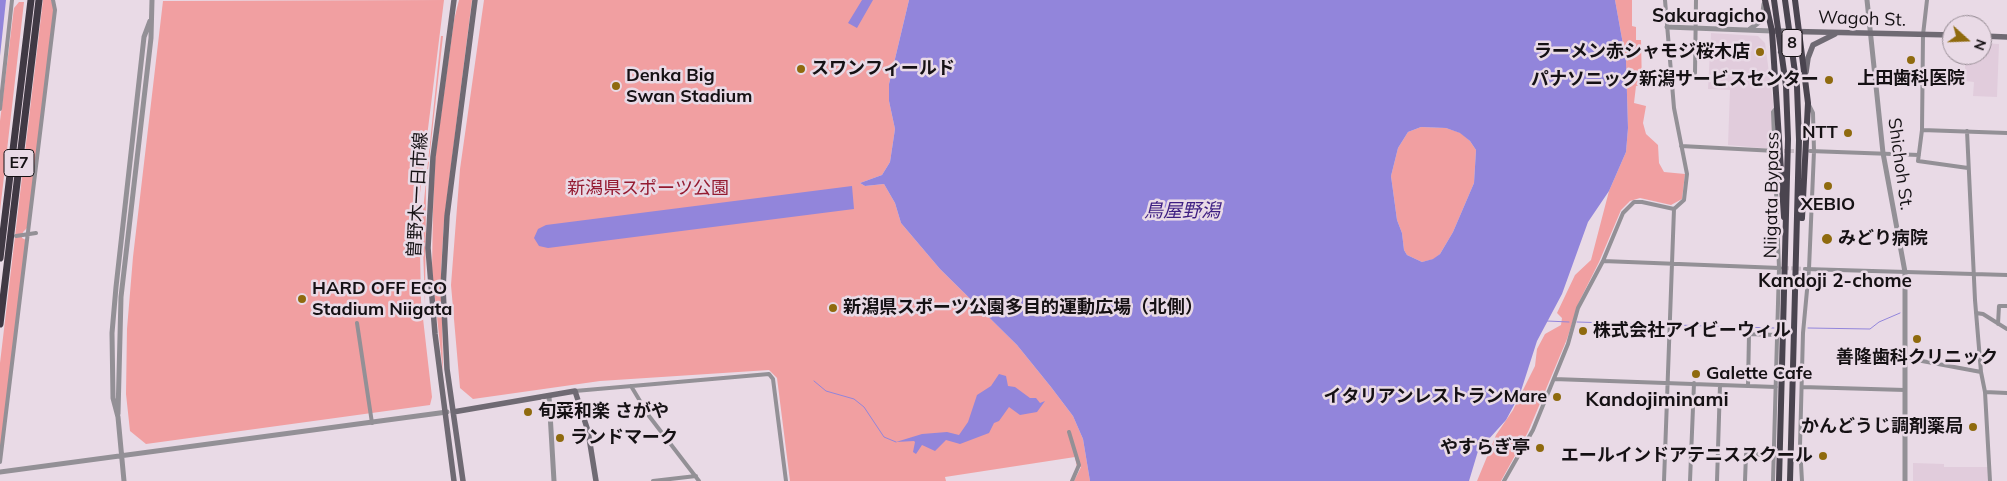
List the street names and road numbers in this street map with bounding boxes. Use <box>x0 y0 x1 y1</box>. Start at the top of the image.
street label: Wagoh St. <box>1818 7 1906 31</box>
road number: 8 <box>1782 29 1802 56</box>
street label: Shichoh St. <box>1883 117 1917 211</box>
street label: Niigata Bypass <box>1760 131 1784 259</box>
street label: 曽野木一日市線 <box>404 132 432 258</box>
road number: E7 <box>4 150 34 177</box>

